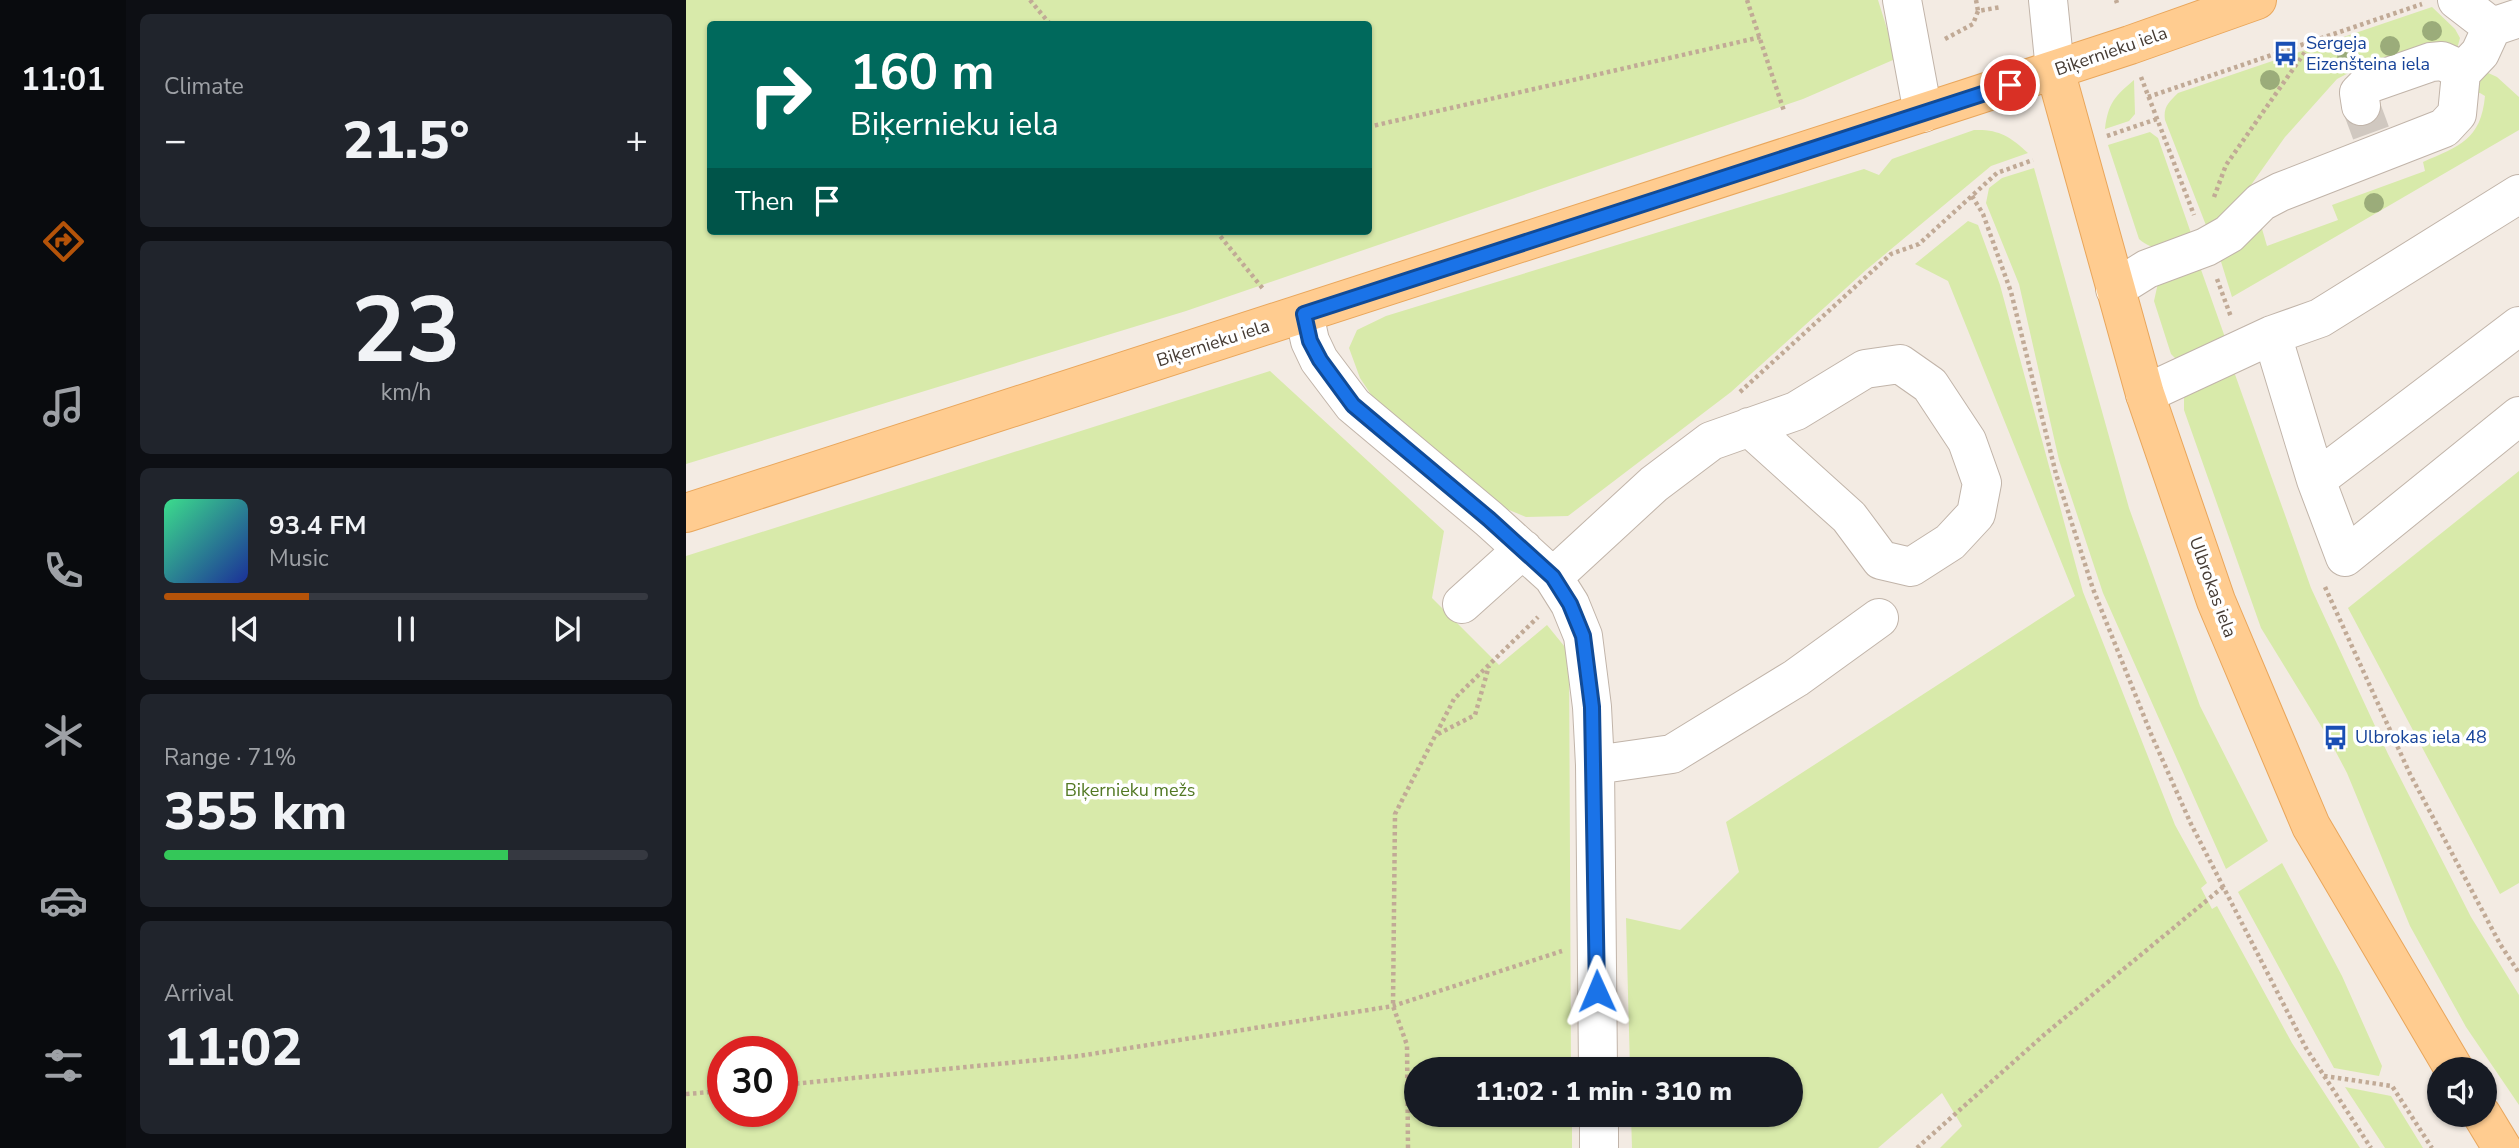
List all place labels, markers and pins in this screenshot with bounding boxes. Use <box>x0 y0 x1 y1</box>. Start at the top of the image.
place label: Sergeja Eizenšteina iela <box>2306 31 2430 76</box>
bus stop icon: Sergeja Eizenšteina iela <box>2272 39 2300 67</box>
pin <box>1980 55 2040 115</box>
bus stop icon: Ulbrokas iela 48 <box>2321 723 2349 751</box>
place label: Ulbrokas iela 48 <box>2355 725 2487 749</box>

